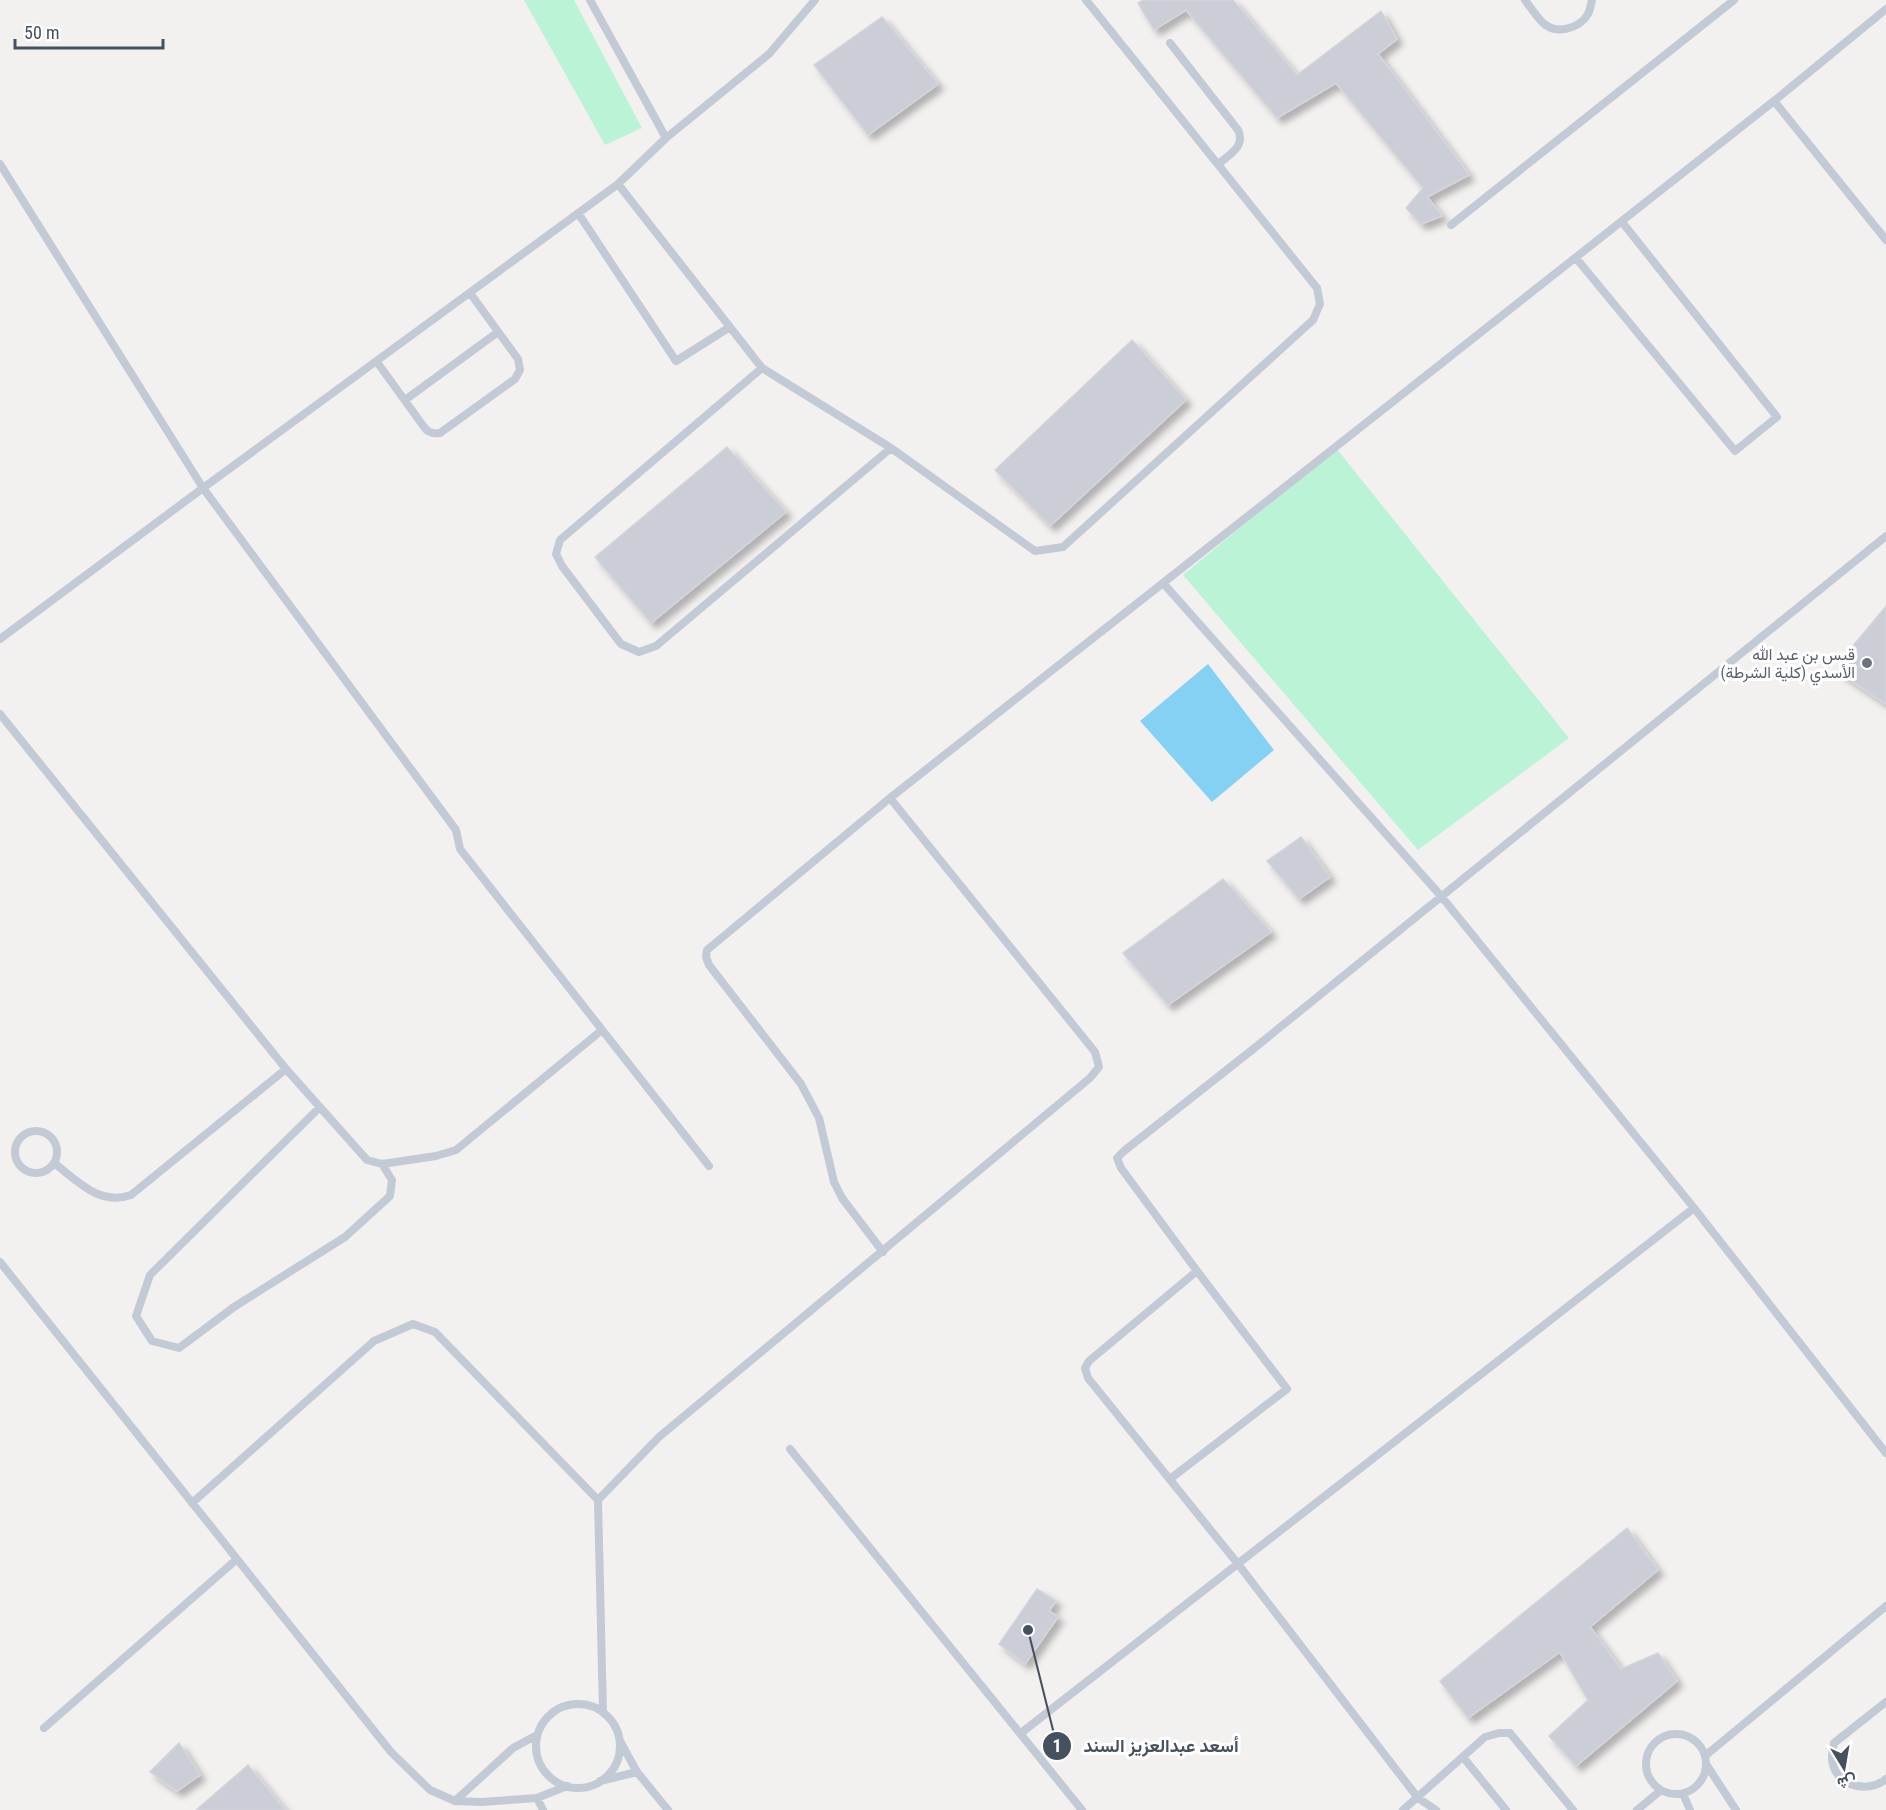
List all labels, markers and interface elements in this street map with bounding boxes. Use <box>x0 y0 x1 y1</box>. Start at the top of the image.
scale bar <box>15 12 164 50</box>
text: 50 m <box>24 22 59 43</box>
place label: قيس بن عبد الله الأسدي (كلية الشرطة) <box>1721 645 1855 686</box>
marker: قيس بن عبد الله الأسدي (كلية الشرطة) <box>1860 656 1874 670</box>
callout: أسعد عبدالعزيز السند <box>1042 1728 1251 1764</box>
text: 1 <box>1052 1735 1062 1756</box>
text: أسعد عبدالعزيز السند <box>1083 1735 1239 1757</box>
north arrow <box>1814 1738 1874 1798</box>
text: ش <box>1836 1771 1858 1793</box>

